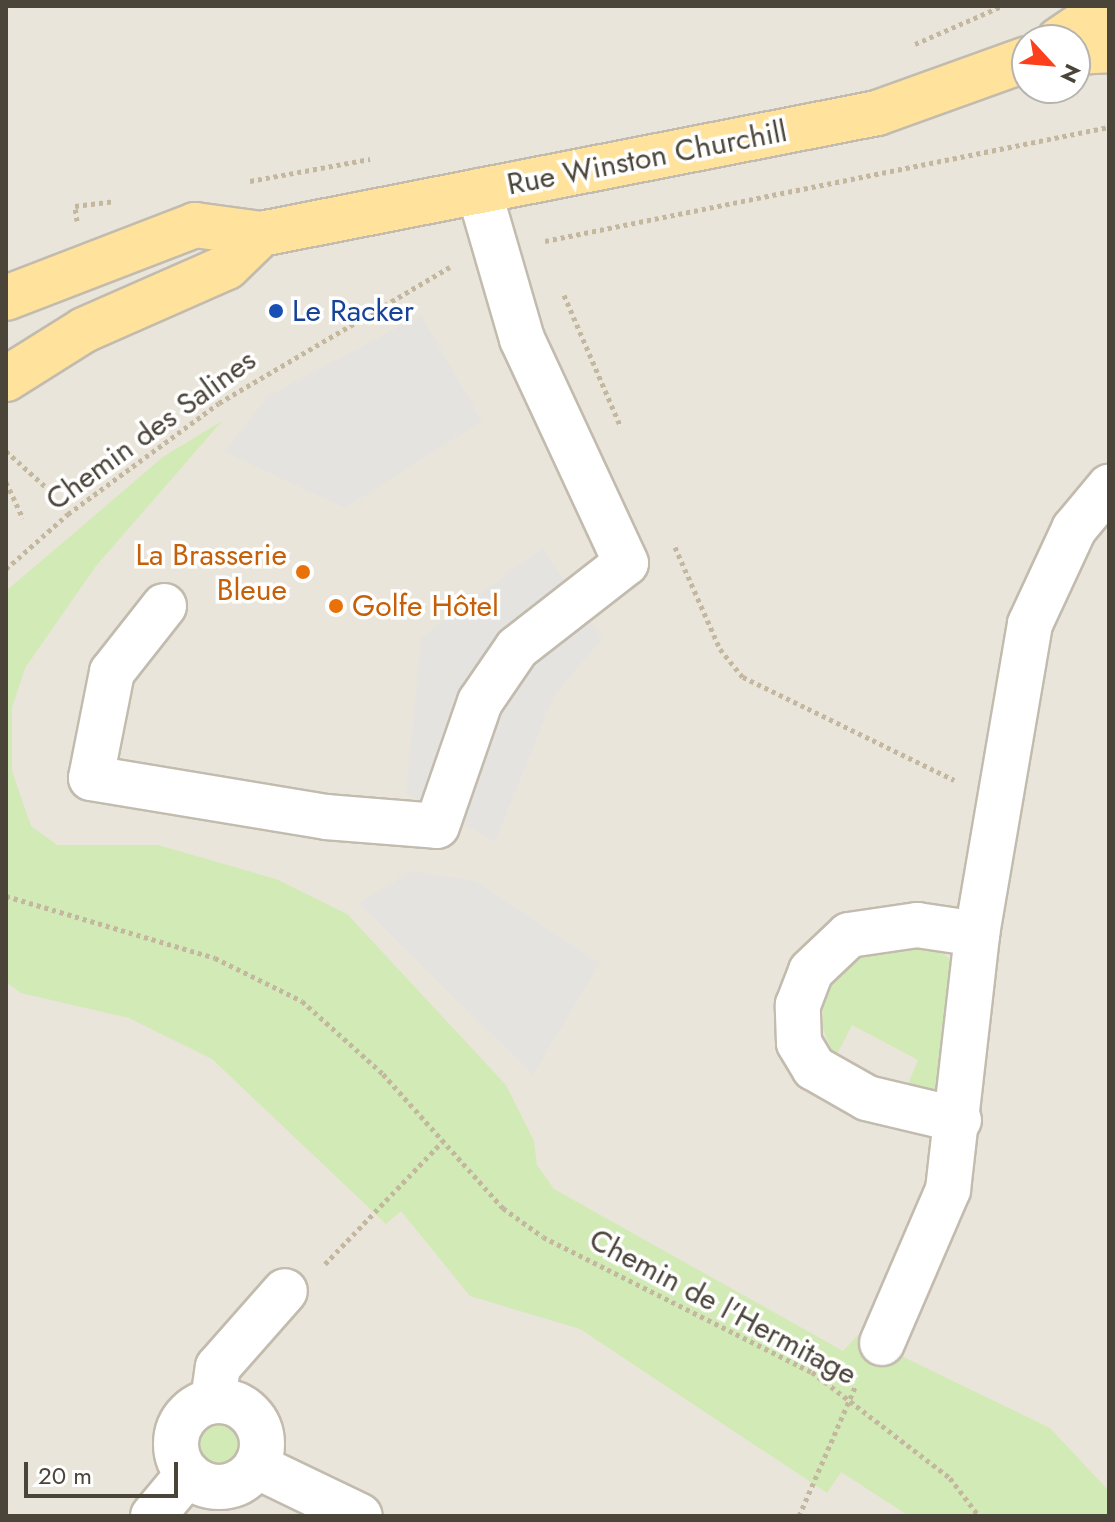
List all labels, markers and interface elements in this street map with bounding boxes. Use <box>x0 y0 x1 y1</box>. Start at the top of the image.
north arrow <box>1011 24 1091 104</box>
text: N <box>1053 59 1089 89</box>
street label: Rue Winston Churchill <box>504 113 790 203</box>
place label: Le Racker <box>292 293 414 329</box>
marker: Le Racker <box>267 302 285 320</box>
street label: Chemin des Salines <box>39 342 263 518</box>
place label: La Brasserie Bleue <box>135 537 287 608</box>
marker: La Brasserie Bleue <box>294 563 312 581</box>
place label: Golfe Hôtel <box>352 588 499 624</box>
marker: Golfe Hôtel <box>327 597 345 615</box>
street label: Chemin de l'Hermitage <box>583 1221 863 1393</box>
scale bar <box>28 1446 182 1496</box>
text: 20 m <box>38 1458 92 1493</box>

